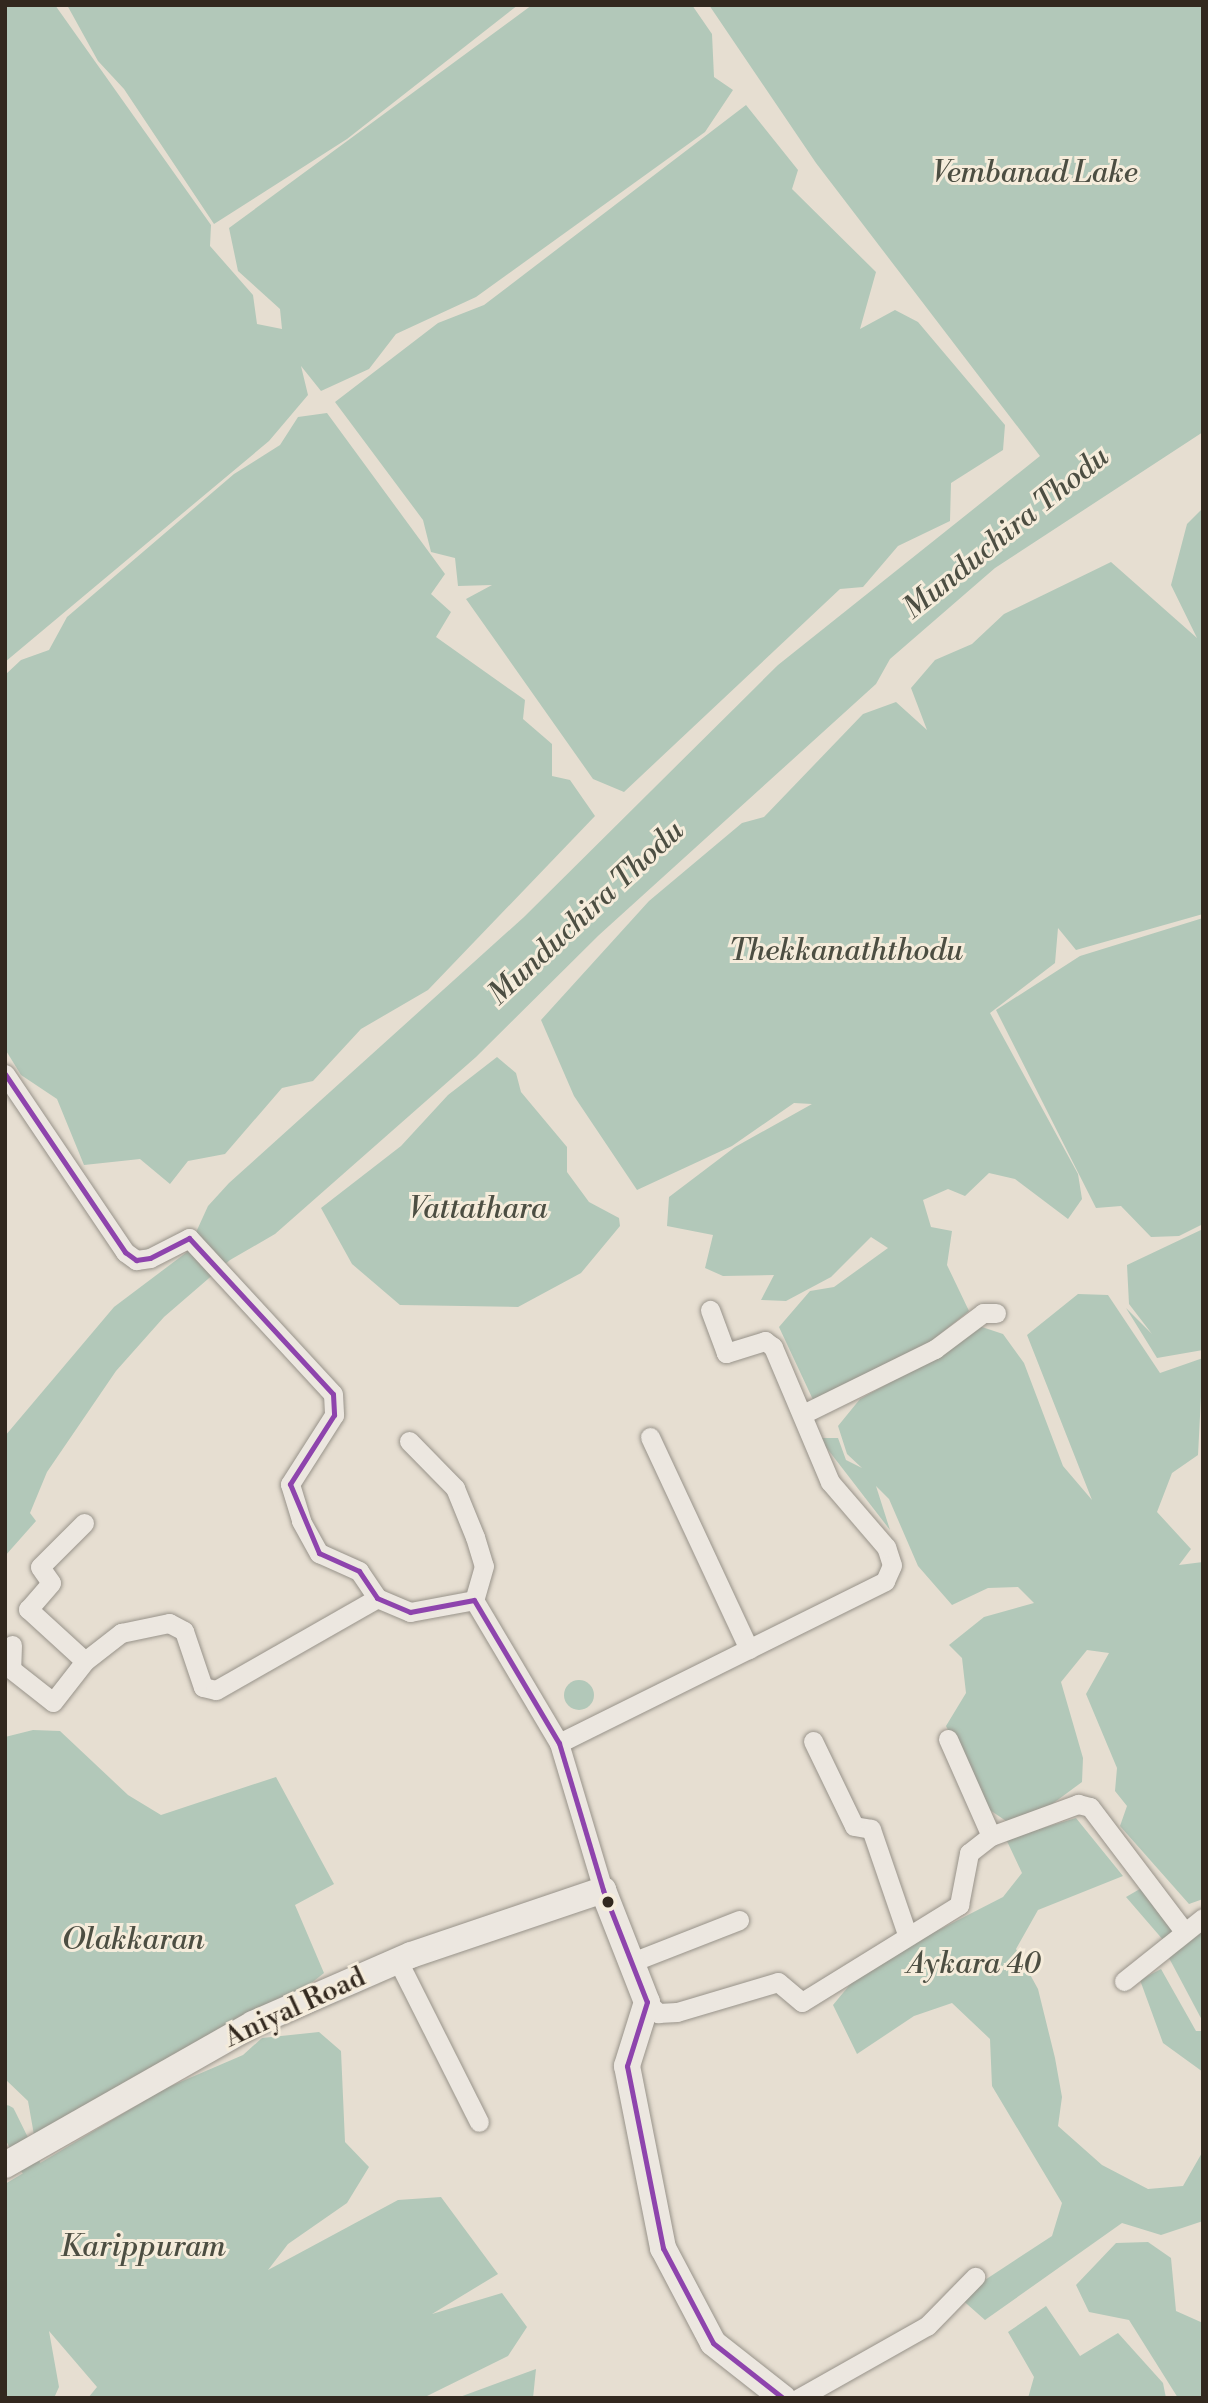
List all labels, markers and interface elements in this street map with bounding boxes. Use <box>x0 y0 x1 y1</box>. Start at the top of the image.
water label: Vembanad Lake <box>932 155 1138 191</box>
water label: Munduchira Thodu <box>896 439 1116 627</box>
water label: Munduchira Thodu <box>481 813 691 1013</box>
water label: Thekkanaththodu <box>729 933 963 969</box>
water label: Vattathara <box>409 1191 547 1227</box>
unlabelled marker <box>601 1895 615 1909</box>
water label: Olakkaran <box>62 1922 204 1958</box>
water label: Aykara 40 <box>907 1946 1041 1982</box>
street label: Aniyal Road <box>219 1961 371 2055</box>
water label: Karippuram <box>60 2229 226 2265</box>

